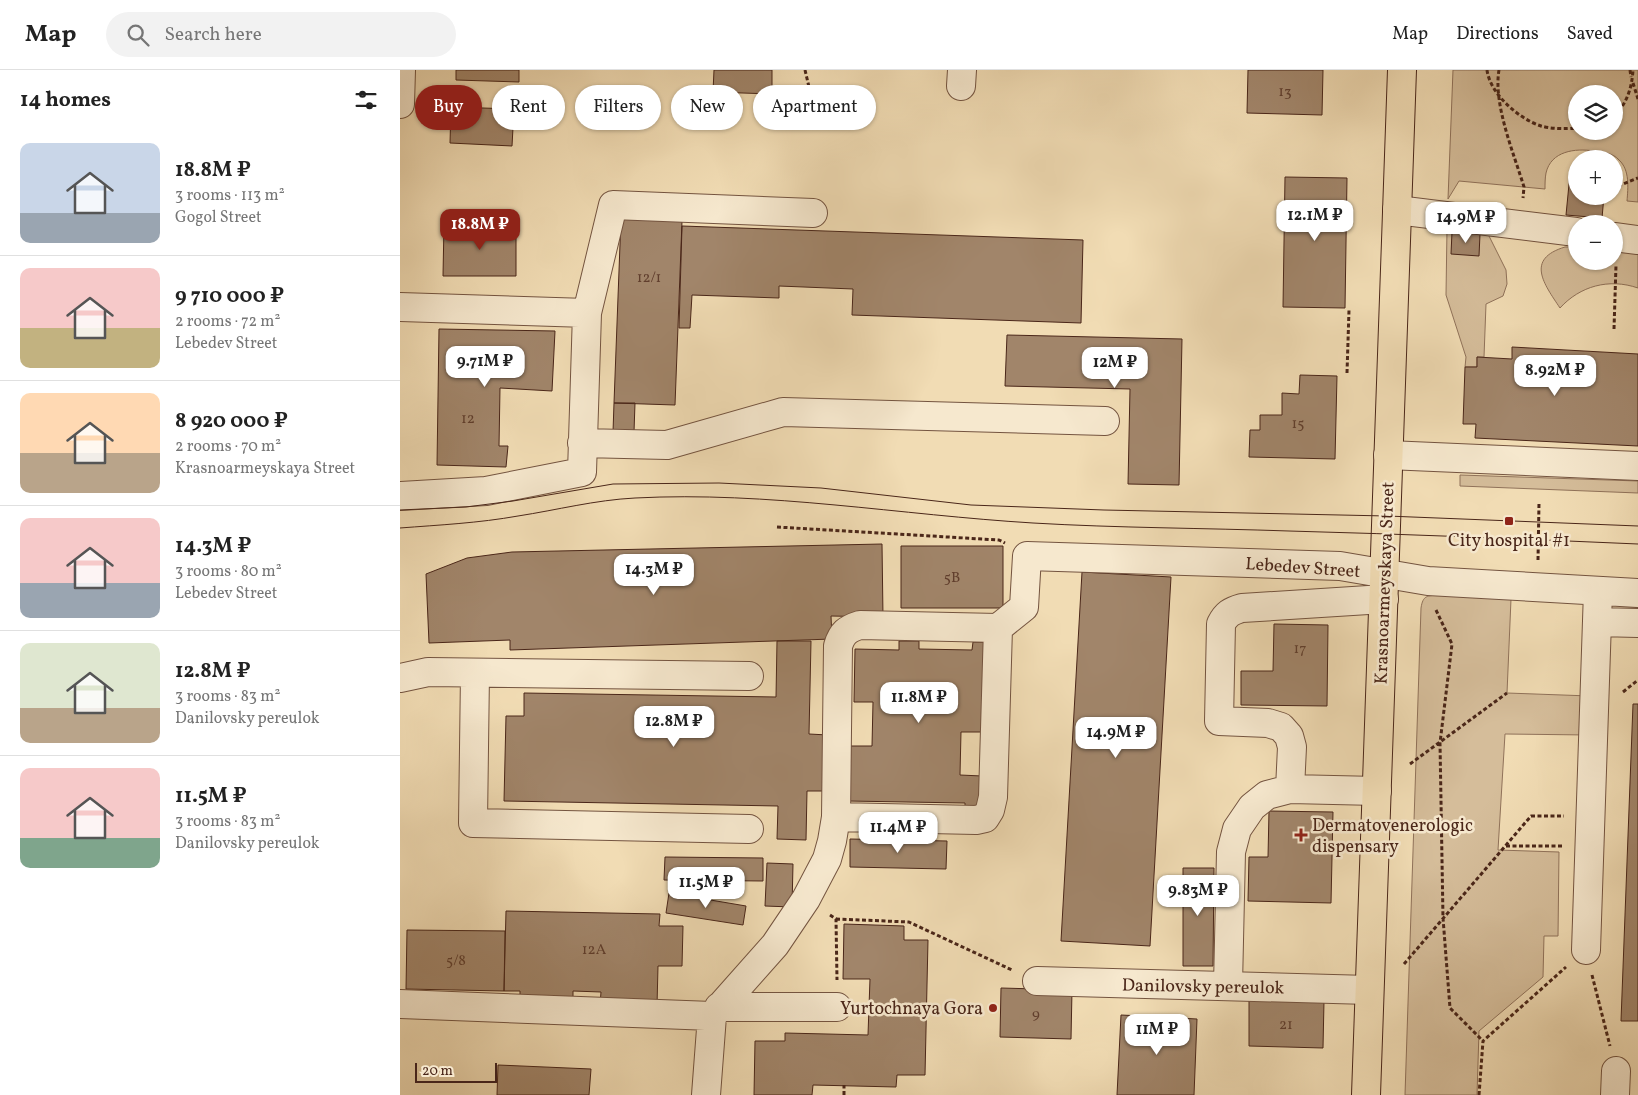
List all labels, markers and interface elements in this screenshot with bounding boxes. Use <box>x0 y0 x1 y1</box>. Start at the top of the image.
search box <box>106 12 456 57</box>
text: Map <box>25 18 76 52</box>
icon: search <box>124 21 152 49</box>
text: Search here <box>164 22 262 48</box>
text: Map <box>1392 22 1428 47</box>
text: Directions <box>1456 22 1539 47</box>
text: Saved <box>1567 22 1613 47</box>
house number: 13 <box>1278 82 1292 103</box>
chip: Buy <box>415 85 482 130</box>
chip: Rent <box>492 85 565 130</box>
chip: Filters <box>575 85 661 130</box>
chip: New <box>671 85 743 130</box>
chip: Apartment <box>753 85 876 130</box>
map controls <box>1568 85 1623 270</box>
button: layers <box>1568 85 1623 140</box>
text: 14 homes <box>20 86 111 115</box>
icon: filters <box>352 86 380 114</box>
button: + <box>1568 150 1623 205</box>
text: 18.8M ₽ <box>175 156 251 185</box>
icon: home <box>60 163 120 223</box>
text: 3 rooms · 113 m² <box>175 185 285 207</box>
pin: 12.1M ₽ <box>1269 200 1361 242</box>
pin: 14.9M ₽ <box>1420 202 1512 244</box>
text: 12.1M ₽ <box>1287 205 1343 227</box>
text: Gogol Street <box>175 207 262 229</box>
text: 14.9M ₽ <box>1436 207 1496 229</box>
pin: 18.8M ₽ <box>434 208 526 251</box>
text: 18.8M ₽ <box>451 214 509 236</box>
button: − <box>1568 215 1623 270</box>
house number: 12/1 <box>637 268 661 289</box>
text: 9 710 000 ₽ <box>175 282 284 311</box>
icon: home <box>60 288 120 348</box>
text: 2 rooms · 72 m² <box>175 311 280 333</box>
text: Lebedev Street <box>175 333 277 355</box>
pin: 9.71M ₽ <box>439 346 531 388</box>
pin: 12M ₽ <box>1080 346 1150 389</box>
text: 9.71M ₽ <box>457 351 513 373</box>
text: 12M ₽ <box>1093 352 1137 374</box>
pin: 8.92M ₽ <box>1509 354 1601 397</box>
text: 8.92M ₽ <box>1525 360 1585 382</box>
text: 8 920 000 ₽ <box>175 407 288 436</box>
house number: 12 <box>461 409 475 430</box>
icon: home <box>60 413 120 473</box>
house number: 15 <box>1291 414 1305 435</box>
text: 2 rooms · 70 m² <box>175 436 281 458</box>
text: Krasnoarmeyskaya Street <box>175 458 355 480</box>
street label: Krasnoarmeyskaya Street <box>1369 481 1402 685</box>
marker: City hospital #1 <box>1503 515 1515 527</box>
place label: City hospital #1 <box>1448 529 1570 554</box>
text: 14.3M ₽ <box>175 532 251 561</box>
icon: home <box>60 538 120 598</box>
street label: Lebedev Street <box>1245 552 1361 585</box>
pin: 14.3M ₽ <box>608 554 700 596</box>
text: 14.3M ₽ <box>625 559 683 581</box>
text: 3 rooms · 80 m² <box>175 561 282 583</box>
house number: 5В <box>944 568 960 589</box>
text: Lebedev Street <box>175 583 277 605</box>
house number: 17 <box>1293 639 1307 660</box>
text: 12.8M ₽ <box>175 657 251 686</box>
icon: home <box>60 663 120 723</box>
pin: 11.8M ₽ <box>873 682 965 724</box>
text: 3 rooms · 83 m² <box>175 686 280 708</box>
text: 11.8M ₽ <box>891 687 947 709</box>
pin: 12.8M ₽ <box>628 706 720 748</box>
text: Danilovsky pereulok <box>175 708 319 730</box>
text: 12.8M ₽ <box>645 711 703 733</box>
pin: 14.9M ₽ <box>1070 716 1162 759</box>
text: 14.9M ₽ <box>1086 722 1146 744</box>
text: 11.5M ₽ <box>175 782 247 811</box>
icon: home <box>60 788 120 848</box>
text: 3 rooms · 83 m² <box>175 811 280 833</box>
pin: 11.4M ₽ <box>852 812 944 854</box>
place label: Dermatovenerologic dispensary <box>1312 814 1473 860</box>
text: 11.4M ₽ <box>870 817 926 839</box>
marker: Dermatovenerologic dispensary <box>1294 828 1308 842</box>
text: Danilovsky pereulok <box>175 833 319 855</box>
pin: 11.5M ₽ <box>660 866 752 909</box>
text: 11.5M ₽ <box>679 872 733 894</box>
pin: 9.83M ₽ <box>1152 874 1244 917</box>
text: 9.83M ₽ <box>1168 880 1228 902</box>
house number: 12А <box>582 940 607 961</box>
house number: 5/8 <box>446 951 466 972</box>
street label: Danilovsky pereulok <box>1122 974 1285 1001</box>
place label: Yurtochnaya Gora <box>840 997 983 1022</box>
marker: Yurtochnaya Gora <box>987 1002 999 1014</box>
house number: 9 <box>1032 1004 1040 1025</box>
pin: 11M ₽ <box>1122 1014 1192 1056</box>
house number: 21 <box>1279 1015 1293 1036</box>
text: 11M ₽ <box>1136 1019 1178 1041</box>
scale bar <box>415 1060 498 1083</box>
text: 20 m <box>422 1062 453 1081</box>

